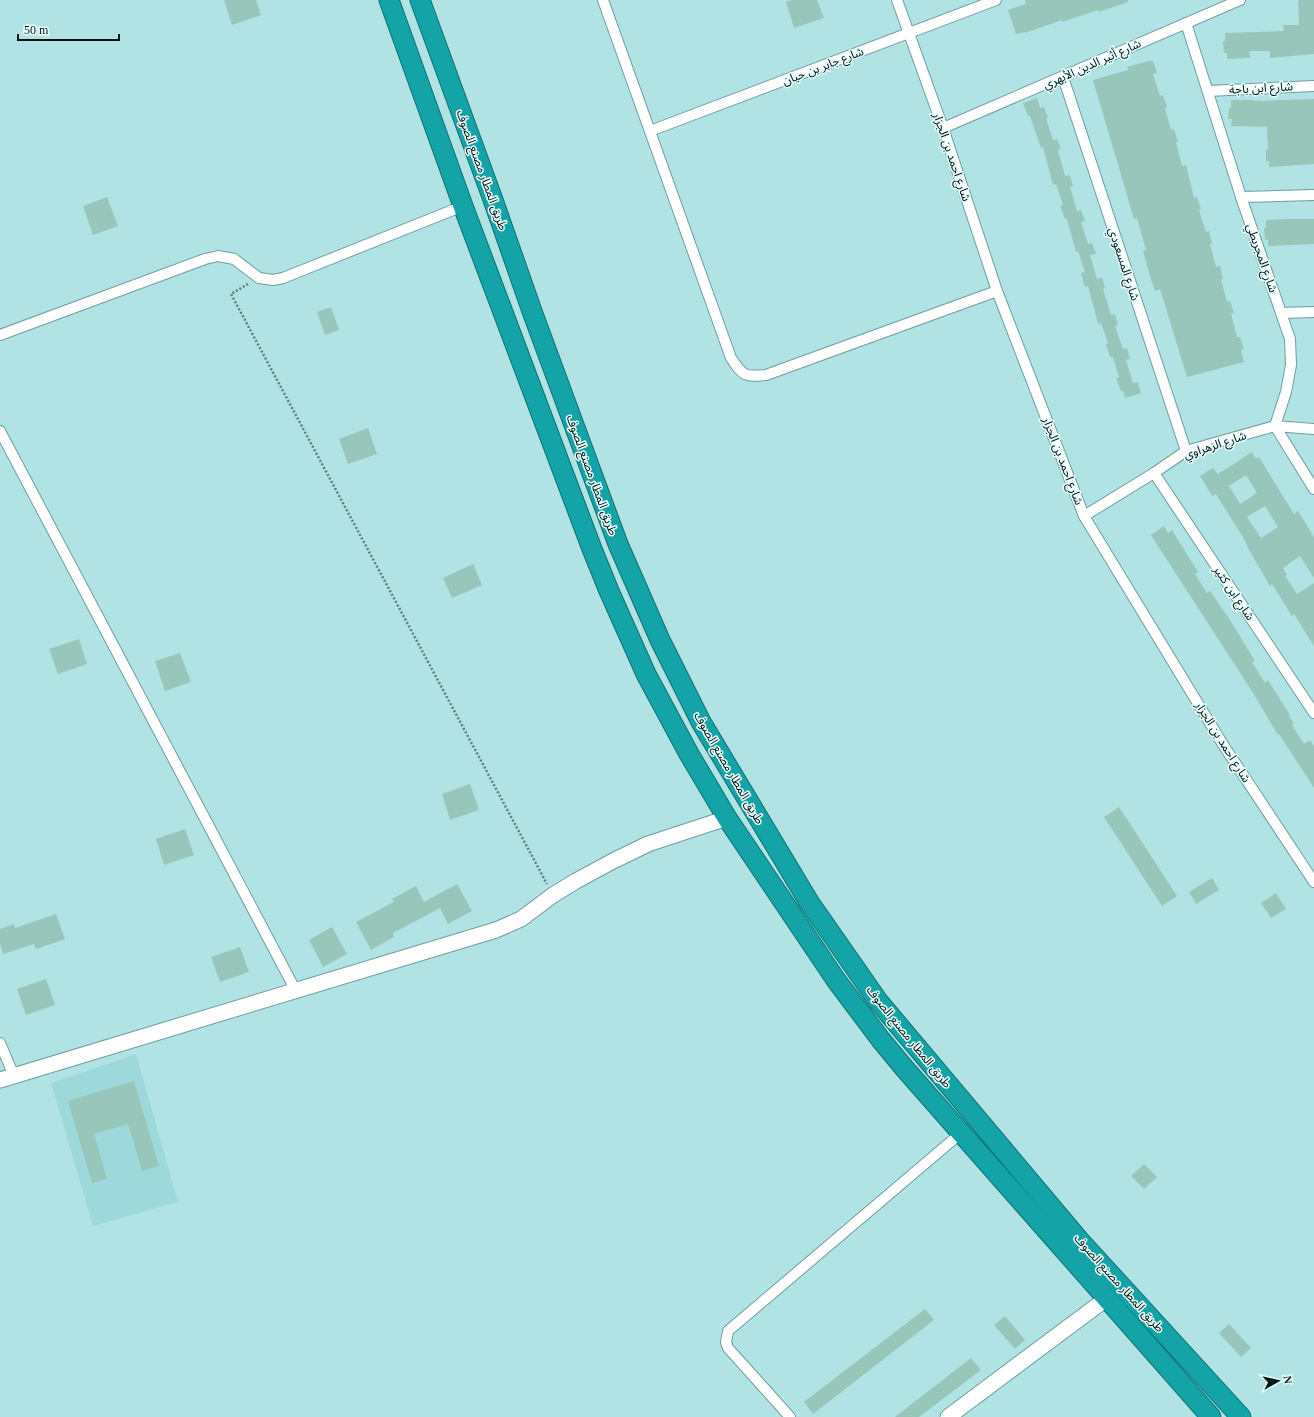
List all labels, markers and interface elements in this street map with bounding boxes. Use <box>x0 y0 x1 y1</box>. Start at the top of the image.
scale bar <box>18 16 119 42</box>
text: 50 m <box>24 23 49 37</box>
street label: شارع أثير الدين الأبهري <box>1041 36 1144 94</box>
street label: شارع جابر بن حيان <box>780 44 866 90</box>
street label: شارع ابن باجة <box>1229 79 1293 99</box>
street label: طريق المطار مصنع الصوف <box>452 108 510 233</box>
street label: شارع احمد بن الجزار <box>928 110 974 204</box>
street label: شارع المجريطي <box>1241 222 1280 295</box>
street label: شارع المسعودي <box>1103 226 1142 303</box>
street label: طريق المطار مصنع الصوف <box>562 413 620 538</box>
street label: شارع احمد بن الجزار <box>1038 414 1086 508</box>
street label: شارع الزهراوي <box>1182 428 1249 464</box>
street label: شارع ابن كثير <box>1208 562 1257 624</box>
street label: شارع احمد بن الجزار <box>1190 698 1254 786</box>
street label: طريق المطار مصنع الصوف <box>689 709 767 828</box>
street label: طريق المطار مصنع الصوف <box>862 983 954 1092</box>
street label: طريق المطار مصنع الصوف <box>1070 1231 1167 1336</box>
north arrow <box>1258 1361 1298 1401</box>
text: N <box>1281 1375 1294 1384</box>

